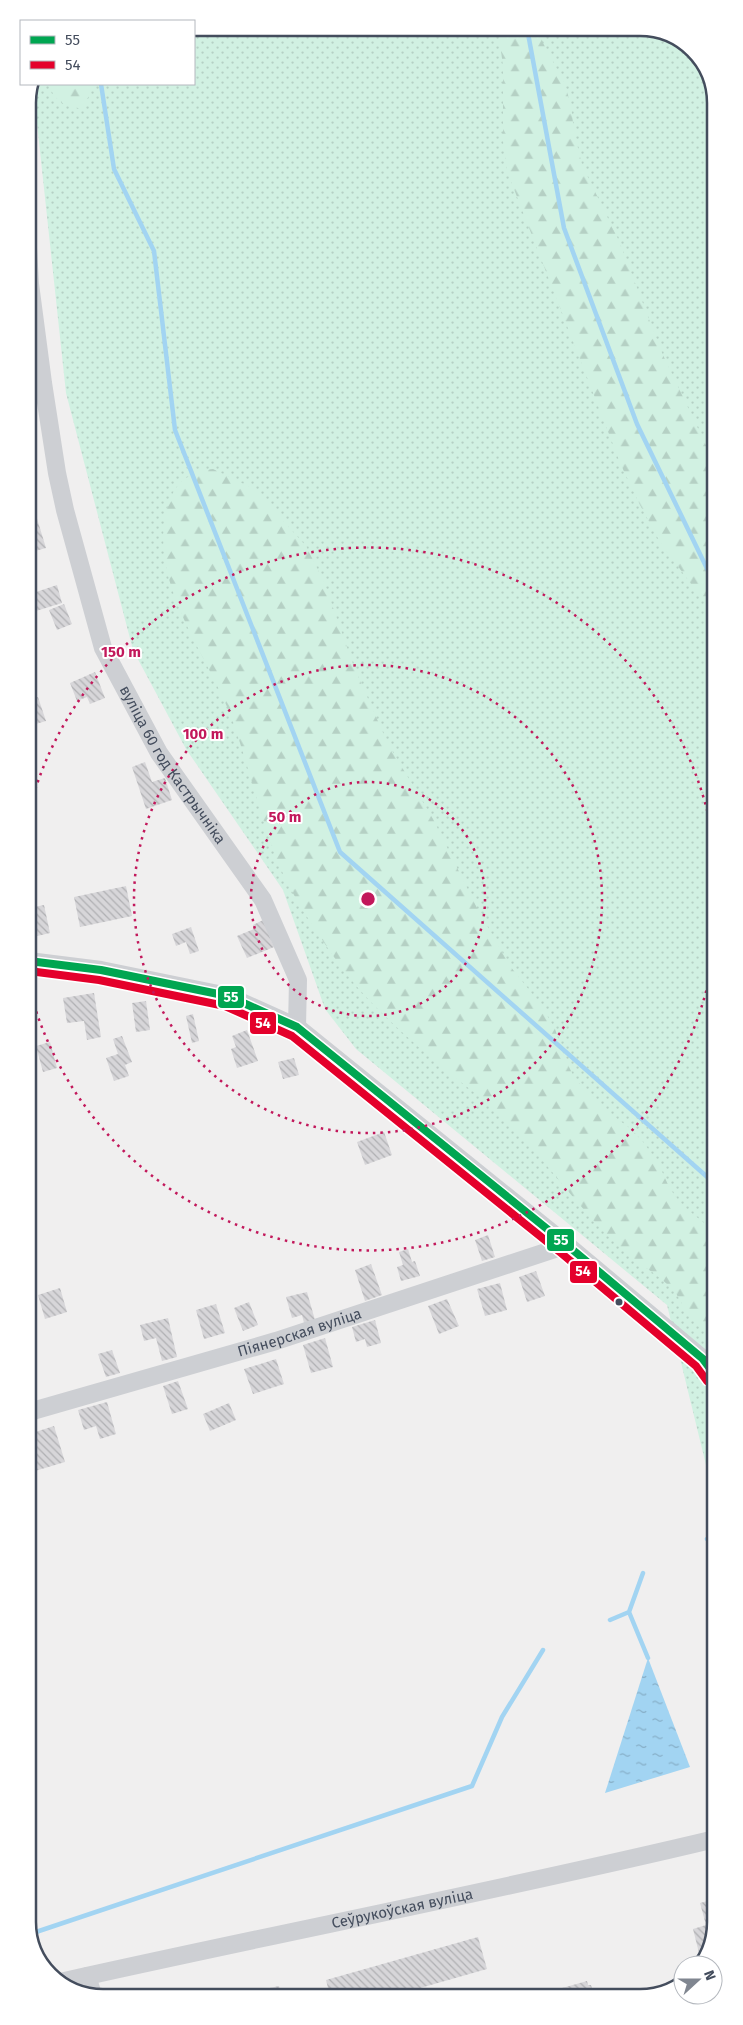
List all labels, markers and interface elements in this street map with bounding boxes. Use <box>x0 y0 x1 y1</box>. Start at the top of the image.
legend <box>20 20 195 85</box>
text: 55 <box>65 31 80 49</box>
text: 54 <box>65 56 81 74</box>
text: 150 m <box>101 643 141 661</box>
street label: вуліца 60 год Кастрычніка <box>116 682 229 847</box>
text: 100 m <box>183 725 223 743</box>
text: 50 m <box>268 808 302 826</box>
centre of rings <box>359 890 377 908</box>
line badge: 55 <box>217 985 245 1009</box>
text: 55 <box>224 989 239 1006</box>
line badge: 54 <box>249 1011 277 1035</box>
text: 54 <box>255 1015 271 1032</box>
line badge: 55 <box>546 1228 575 1252</box>
text: 55 <box>554 1232 569 1249</box>
line badge: 54 <box>569 1260 598 1284</box>
text: 54 <box>575 1263 591 1280</box>
unlabelled marker <box>614 1297 624 1307</box>
street label: Піянерская вуліца <box>235 1304 364 1361</box>
street label: Сеўрукоўская вуліца <box>330 1885 475 1932</box>
north arrow <box>673 1955 723 2005</box>
text: N <box>700 1968 719 1983</box>

